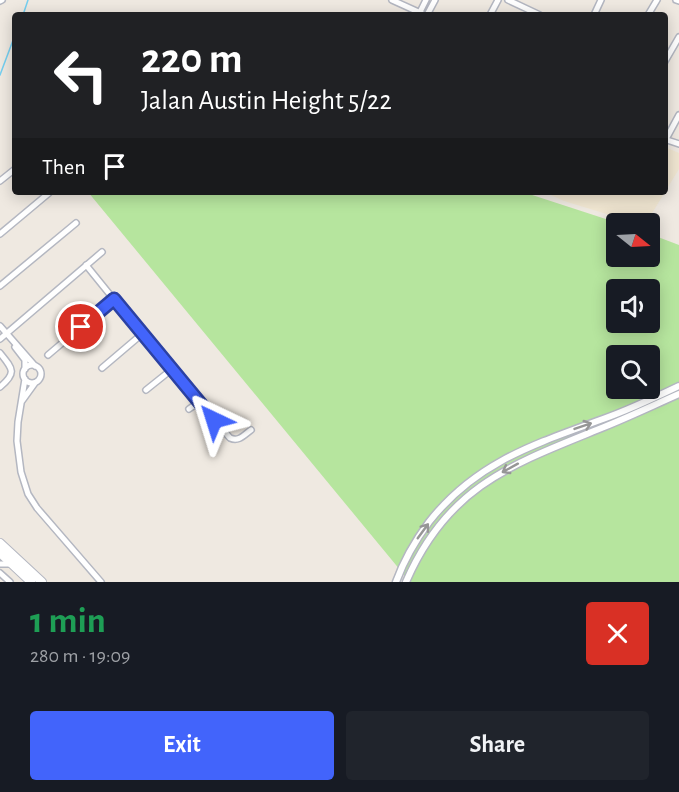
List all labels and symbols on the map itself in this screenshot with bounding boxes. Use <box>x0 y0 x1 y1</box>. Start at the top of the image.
north arrow <box>606 213 660 267</box>
pin <box>55 301 106 352</box>
position arrow <box>182 388 246 452</box>
one-way arrow <box>573 419 592 430</box>
one-way arrow <box>502 463 520 474</box>
one-way arrow <box>417 523 430 539</box>

